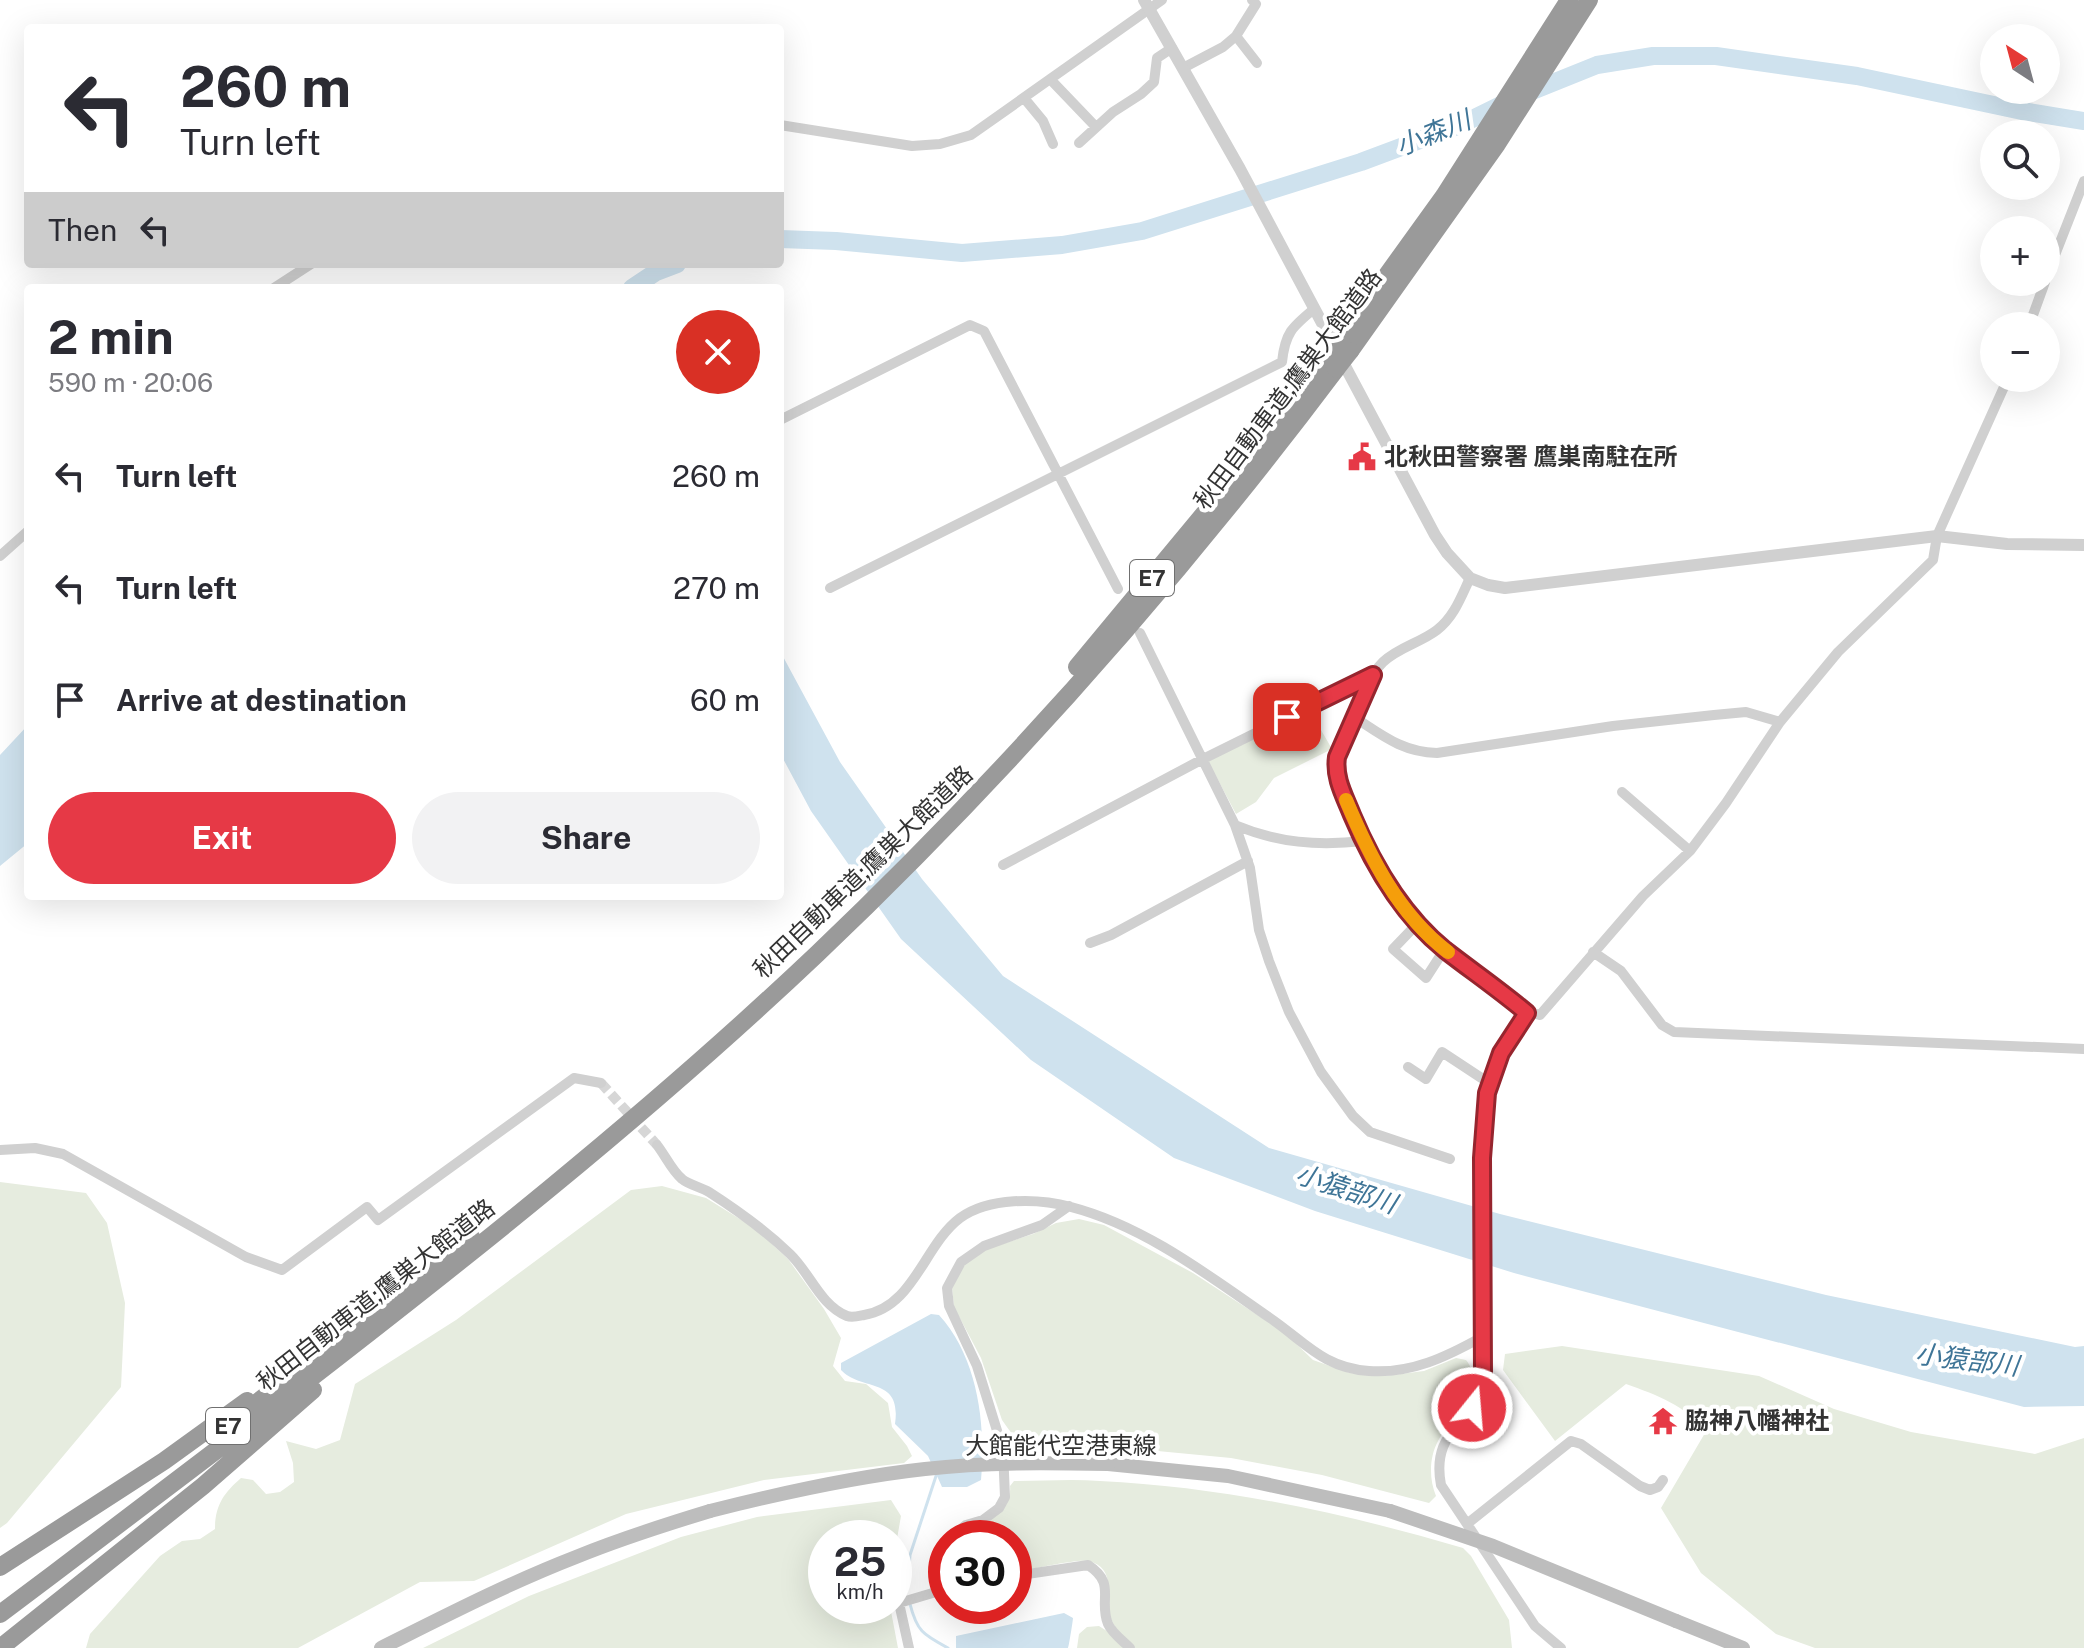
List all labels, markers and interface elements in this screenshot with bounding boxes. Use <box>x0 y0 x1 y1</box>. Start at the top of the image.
north arrow <box>1980 24 2060 104</box>
map controls <box>1980 24 2060 392</box>
text: 260 m <box>180 54 351 120</box>
icon: left <box>48 56 152 160</box>
water label: 小森川 <box>1391 102 1478 162</box>
button: search <box>1980 120 2060 200</box>
text: Turn left <box>180 121 321 163</box>
icon: left <box>133 208 177 252</box>
text: Then <box>48 212 117 248</box>
button: + <box>1980 216 2060 296</box>
street label: 秋田自動車道;鷹巣大館道路 <box>1188 263 1387 514</box>
text: 2 min <box>48 308 174 365</box>
button: close <box>676 310 760 394</box>
button: − <box>1980 312 2060 392</box>
text: 590 m · 20:06 <box>48 367 213 398</box>
public building icon: 北秋田警察署 鷹巣南駐在所 <box>1347 442 1377 472</box>
place label: 北秋田警察署 鷹巣南駐在所 <box>1384 442 1677 470</box>
icon: left <box>48 454 92 498</box>
text: Turn left <box>116 458 237 494</box>
text: 260 m <box>672 458 760 494</box>
road number: E7 <box>1130 560 1174 596</box>
icon: left <box>48 566 92 610</box>
text: Turn left <box>116 570 237 606</box>
text: 270 m <box>673 570 760 606</box>
icon: arrive <box>48 678 92 722</box>
text: Arrive at destination <box>116 682 407 718</box>
text: 60 m <box>690 682 760 718</box>
pin <box>1253 683 1321 751</box>
icon: arrive <box>1265 695 1309 739</box>
street label: 秋田自動車道;鷹巣大館道路 <box>747 759 978 983</box>
button: Exit <box>48 792 396 884</box>
button: Share <box>412 792 760 884</box>
water label: 小猿部川 <box>1292 1158 1403 1220</box>
street label: 秋田自動車道;鷹巣大館道路 <box>251 1193 500 1396</box>
water label: 小猿部川 <box>1914 1338 2024 1382</box>
position arrow <box>1430 1366 1514 1450</box>
temple icon: 脇神八幡神社 <box>1648 1406 1678 1436</box>
place label: 脇神八幡神社 <box>1685 1406 1829 1434</box>
road number: E7 <box>206 1408 250 1444</box>
street label: 大館能代空港東線 <box>965 1431 1157 1459</box>
speed limit sign: 30 <box>928 1520 1032 1624</box>
text: 25 <box>834 1538 886 1585</box>
text: km/h <box>836 1580 884 1604</box>

